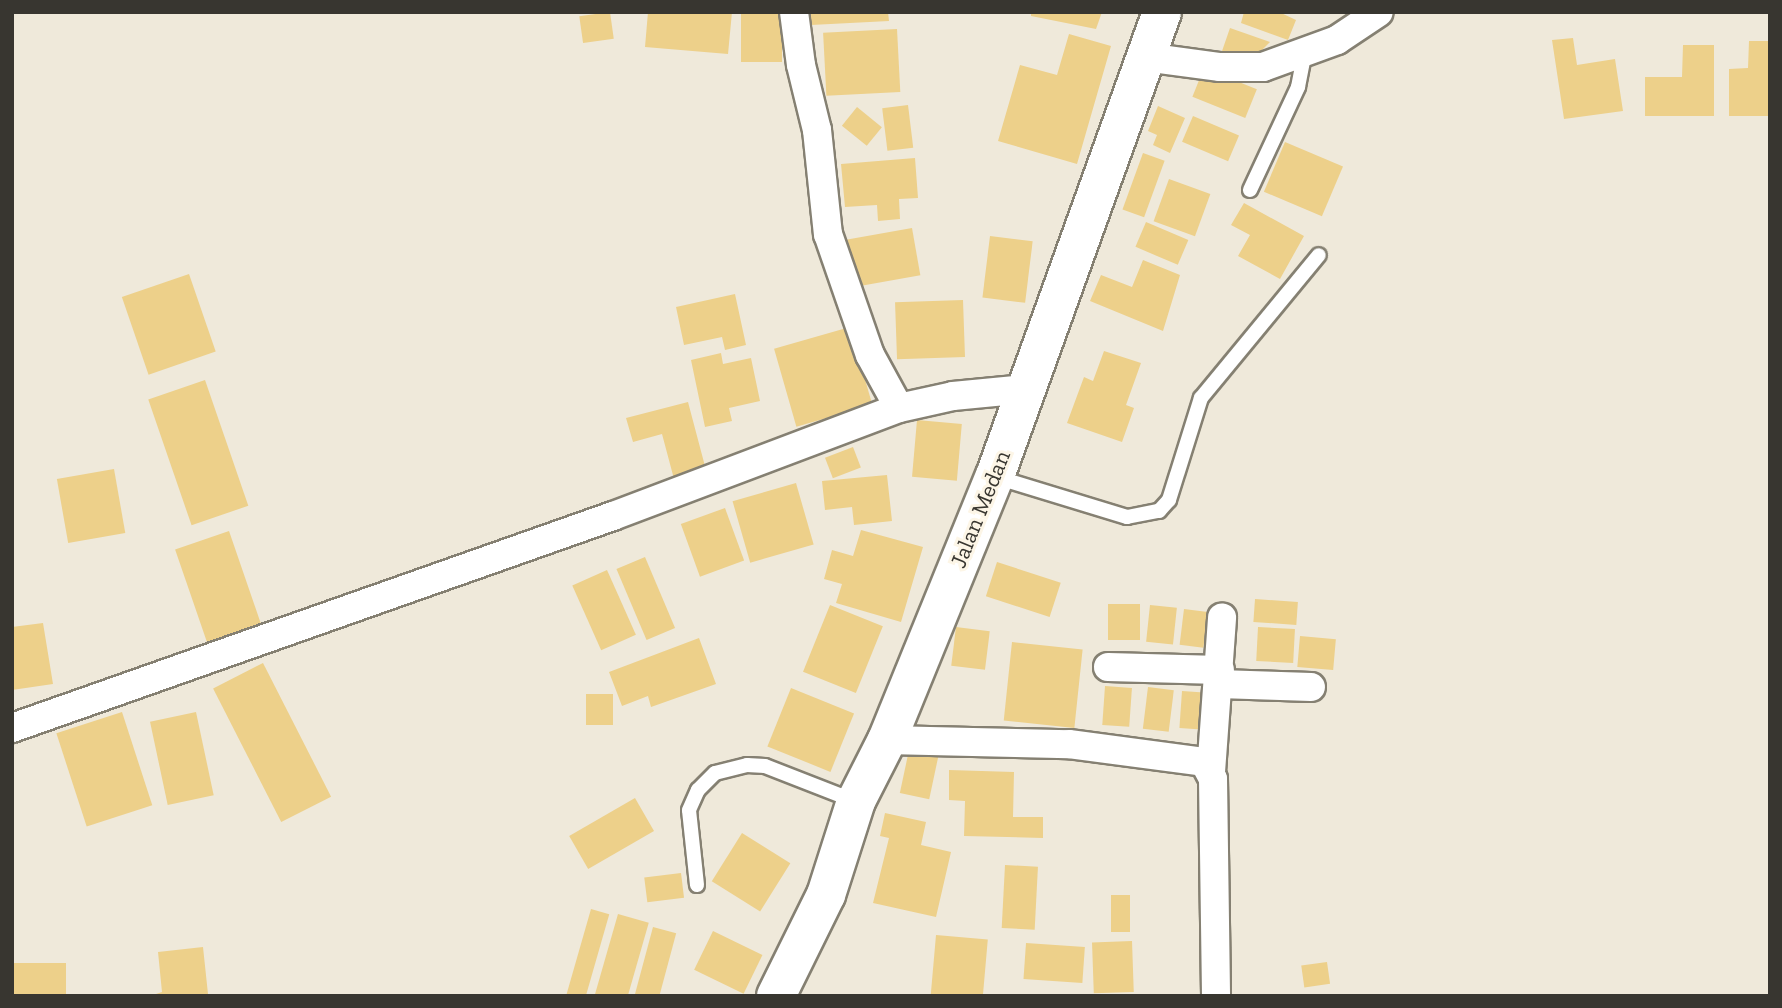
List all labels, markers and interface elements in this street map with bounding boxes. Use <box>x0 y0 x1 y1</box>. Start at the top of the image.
street label: Jalan Medan <box>944 446 1016 572</box>

